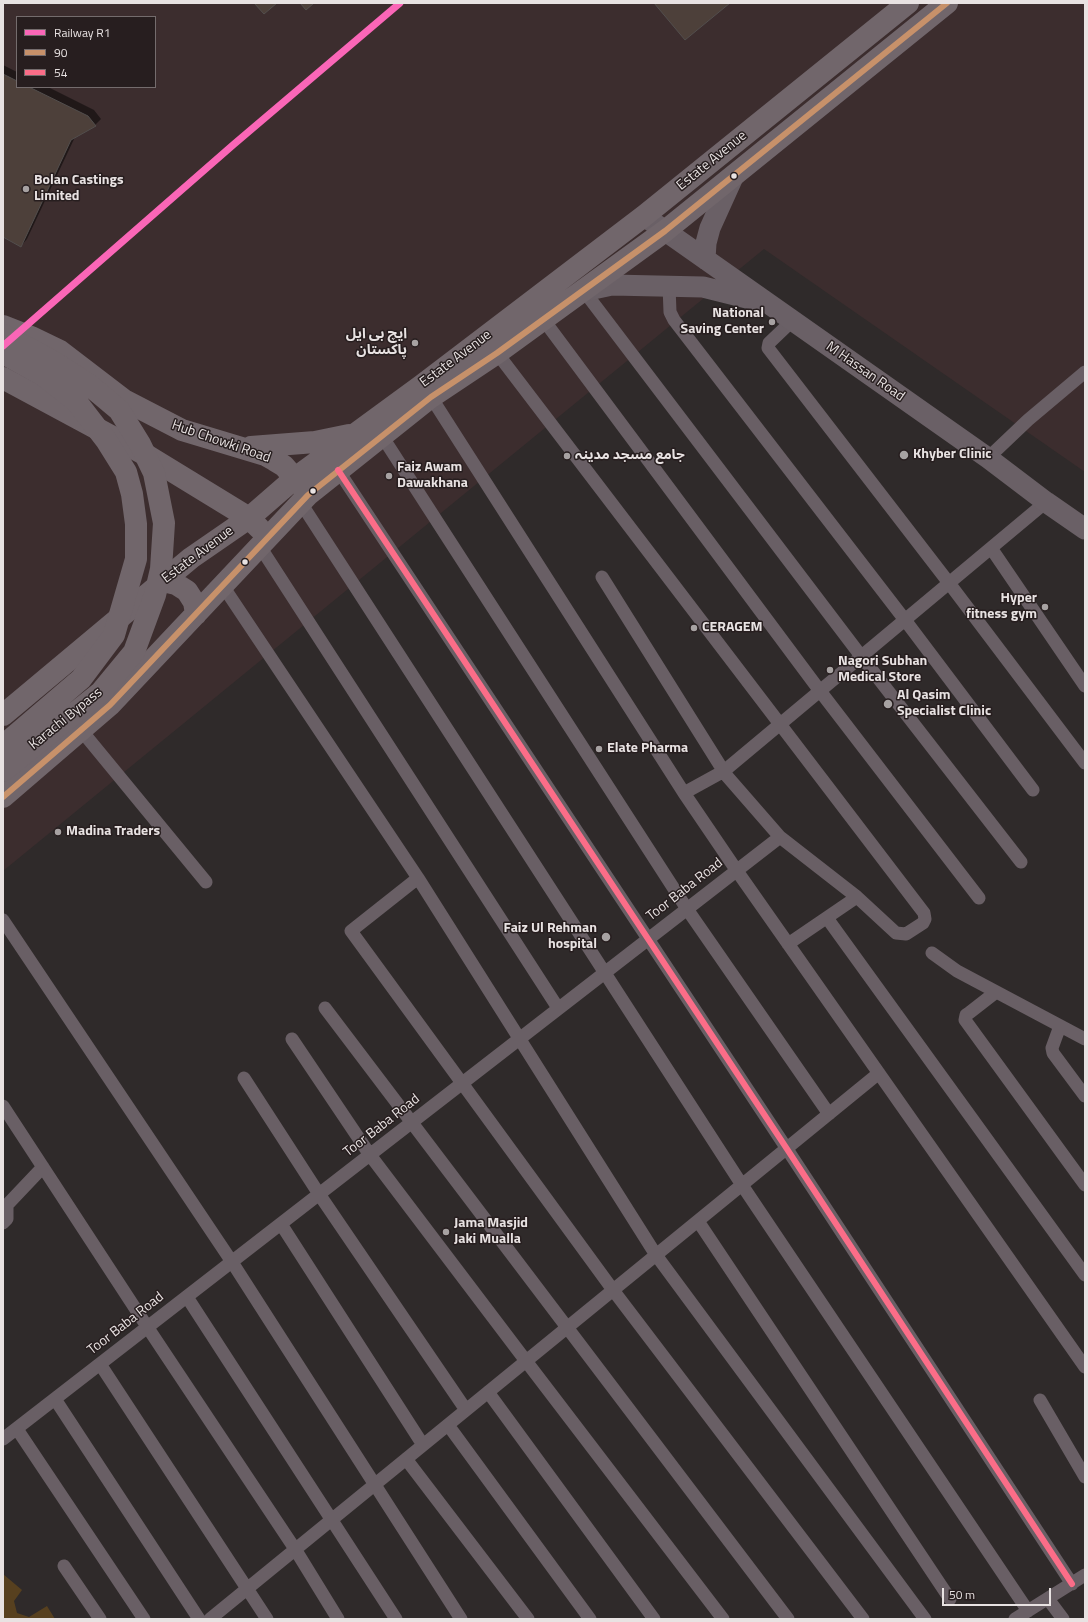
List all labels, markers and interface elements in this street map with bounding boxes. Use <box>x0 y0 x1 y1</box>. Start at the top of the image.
legend <box>16 16 156 88</box>
text: Railway R1 <box>54 23 110 42</box>
text: 90 <box>54 43 67 62</box>
text: 54 <box>54 63 67 82</box>
street label: Estate Avenue <box>674 128 750 194</box>
unlabelled marker <box>729 171 739 181</box>
place label: Bolan Castings Limited <box>34 173 124 206</box>
marker: Bolan Castings Limited <box>21 184 31 194</box>
place label: National Saving Center <box>681 306 764 338</box>
marker: National Saving Center <box>767 317 777 327</box>
place label: ایچ بی ایل پاکستان <box>346 327 407 360</box>
street label: Estate Avenue <box>417 327 495 391</box>
marker: ایچ بی ایل پاکستان <box>410 338 420 348</box>
street label: M Hassan Road <box>822 339 908 405</box>
street label: Hub Chowki Road <box>169 417 273 467</box>
place label: Khyber Clinic <box>913 447 992 463</box>
place label: جامع مسجد مدینہ <box>575 448 685 464</box>
marker: Khyber Clinic <box>898 449 910 461</box>
marker: جامع مسجد مدینہ <box>562 451 572 461</box>
place label: Faiz Awam Dawakhana <box>397 460 468 492</box>
marker: Faiz Awam Dawakhana <box>384 471 394 481</box>
unlabelled marker <box>308 486 318 496</box>
street label: Estate Avenue <box>159 523 237 587</box>
unlabelled marker <box>240 557 250 567</box>
place label: Hyper fitness gym <box>966 591 1037 624</box>
marker: Hyper fitness gym <box>1040 602 1050 612</box>
place label: CERAGEM <box>702 620 763 636</box>
marker: CERAGEM <box>689 623 699 633</box>
place label: Nagori Subhan Medical Store <box>838 654 927 686</box>
marker: Nagori Subhan Medical Store <box>825 665 835 675</box>
street label: Karachi Bypass <box>26 684 106 754</box>
place label: Al Qasim Specialist Clinic <box>897 688 991 720</box>
marker: Al Qasim Specialist Clinic <box>882 698 894 710</box>
place label: Elate Pharma <box>607 741 688 757</box>
marker: Elate Pharma <box>594 744 604 754</box>
place label: Madina Traders <box>66 824 160 840</box>
marker: Madina Traders <box>53 827 63 837</box>
street label: Toor Baba Road <box>643 855 727 925</box>
place label: Faiz Ul Rehman hospital <box>503 921 597 954</box>
marker: Faiz Ul Rehman hospital <box>600 931 612 943</box>
street label: Toor Baba Road <box>340 1091 424 1161</box>
place label: Jama Masjid Jaki Mualla <box>454 1216 528 1248</box>
marker: Jama Masjid Jaki Mualla <box>441 1227 451 1237</box>
street label: Toor Baba Road <box>84 1289 168 1359</box>
scale bar <box>944 1580 1053 1606</box>
text: 50 m <box>949 1585 975 1604</box>

